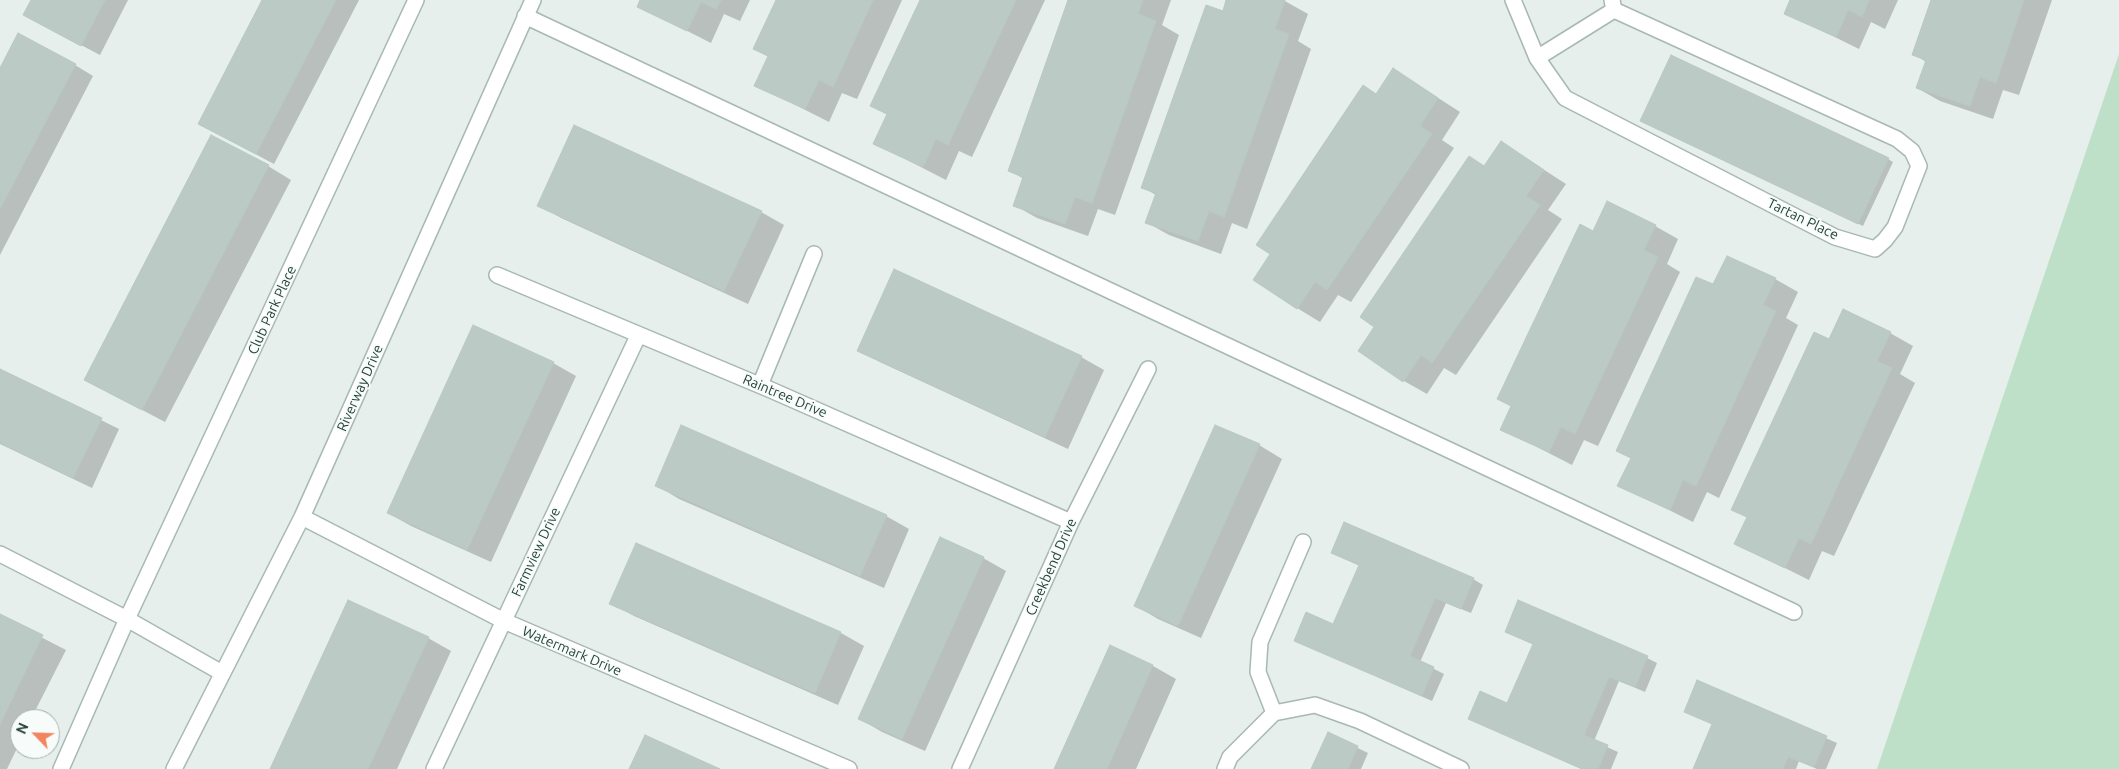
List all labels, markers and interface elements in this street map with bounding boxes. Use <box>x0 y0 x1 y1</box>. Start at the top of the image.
street label: Tartan Place <box>1765 195 1841 243</box>
street label: Club Park Place <box>244 263 300 357</box>
street label: Riverway Drive <box>333 342 387 434</box>
street label: Raintree Drive <box>740 371 830 421</box>
street label: Farmview Drive <box>508 505 564 599</box>
street label: Creekbend Drive <box>1022 516 1080 618</box>
street label: Watermark Drive <box>520 622 624 680</box>
north arrow <box>10 709 60 759</box>
text: N <box>13 720 32 736</box>

